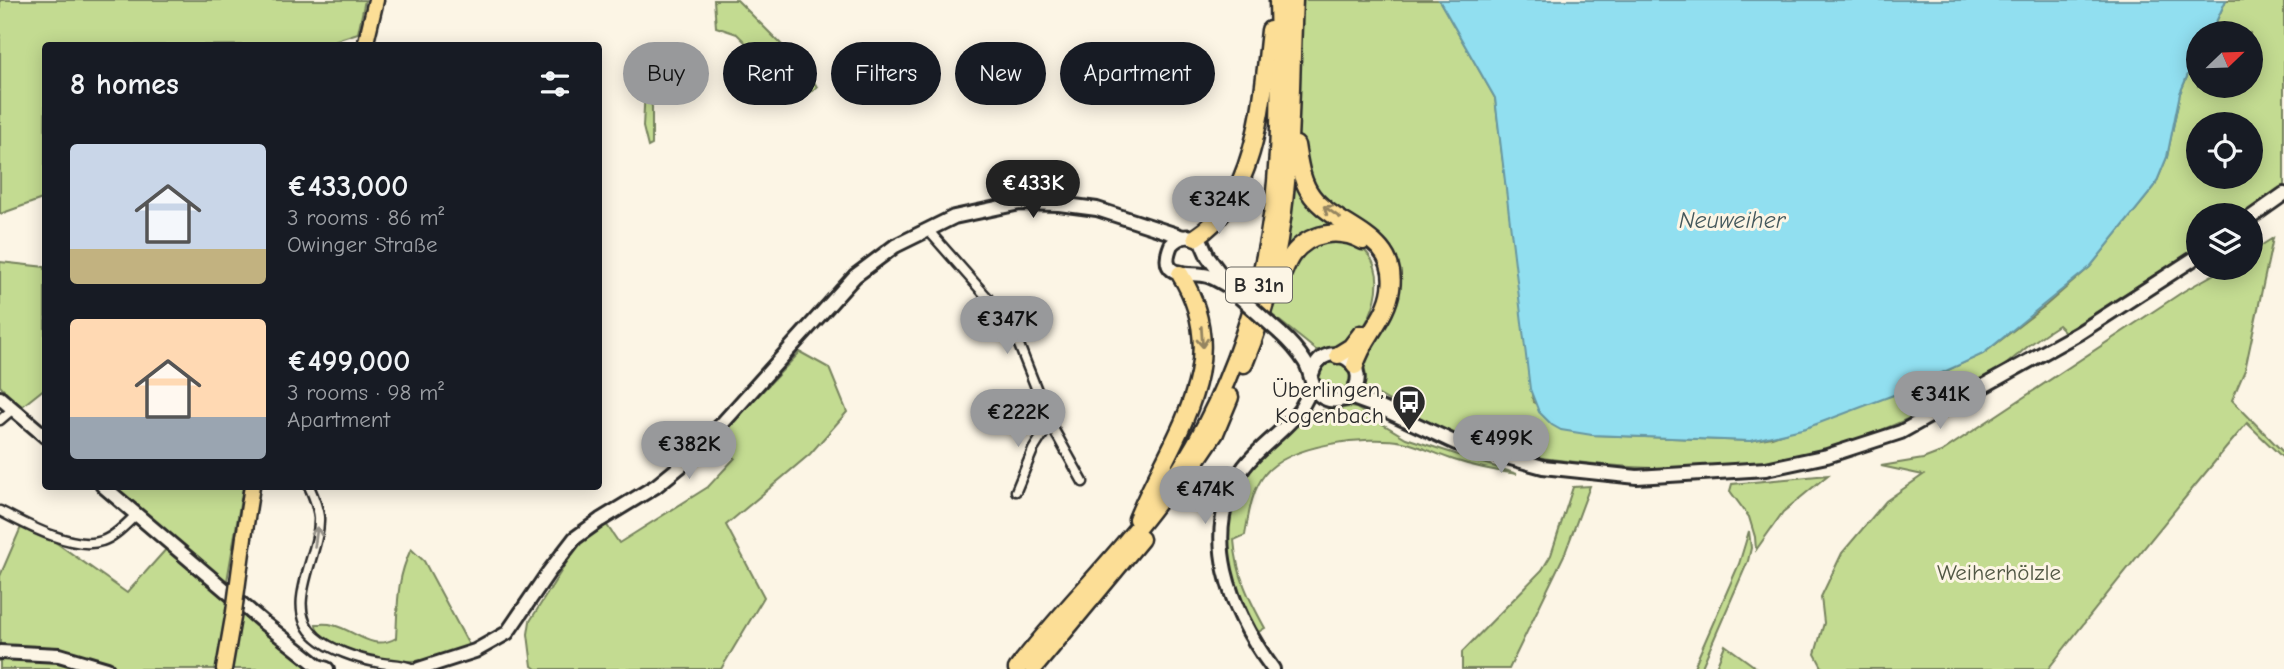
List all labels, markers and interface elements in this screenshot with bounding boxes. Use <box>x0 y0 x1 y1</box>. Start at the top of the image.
north arrow <box>2186 21 2263 98</box>
map controls <box>2186 21 2263 280</box>
chip: Buy <box>623 42 709 105</box>
chip: Rent <box>723 42 817 105</box>
chip: Filters <box>831 42 941 105</box>
chip: New <box>955 42 1046 105</box>
chip: Apartment <box>1060 42 1215 105</box>
icon: filters <box>536 65 574 103</box>
text: 8 homes <box>70 67 179 102</box>
button: locate <box>2186 112 2263 189</box>
pin: €433K <box>984 160 1082 220</box>
text: €433,000 <box>287 169 409 204</box>
text: €433K <box>1002 169 1064 196</box>
icon: home <box>126 172 210 256</box>
pin: €324K <box>1170 176 1268 236</box>
text: €324K <box>1188 185 1250 212</box>
button: layers <box>2186 203 2263 280</box>
text: 3 rooms · 86 m² <box>287 204 444 231</box>
one-way arrow <box>1323 205 1342 219</box>
water label: Neuweiher <box>1679 206 1787 234</box>
text: Owinger Straße <box>287 231 437 258</box>
road number: B 31n <box>1226 268 1292 302</box>
pin: €347K <box>958 296 1056 356</box>
text: €347K <box>976 305 1038 332</box>
one-way arrow <box>1196 326 1209 348</box>
text: €499,000 <box>287 344 410 379</box>
icon: home <box>126 347 210 431</box>
pin: €341K <box>1891 372 1989 431</box>
place label: Überlingen, Kogenbach <box>1272 376 1384 429</box>
text: 3 rooms · 98 m² <box>287 379 444 406</box>
text: €341K <box>1910 380 1970 407</box>
bus stop icon: Überlingen, Kogenbach <box>1390 383 1428 432</box>
pin: €222K <box>969 390 1067 449</box>
text: €222K <box>986 398 1050 425</box>
text: Apartment <box>287 406 390 433</box>
pin: €499K <box>1452 416 1550 475</box>
pin: €382K <box>640 421 738 481</box>
text: €499K <box>1469 424 1533 451</box>
text: €382K <box>657 430 721 457</box>
pin: €474K <box>1156 466 1254 526</box>
text: €474K <box>1176 475 1234 502</box>
one-way arrow <box>310 526 323 549</box>
park label: Weiherhölzle <box>1937 559 2061 586</box>

